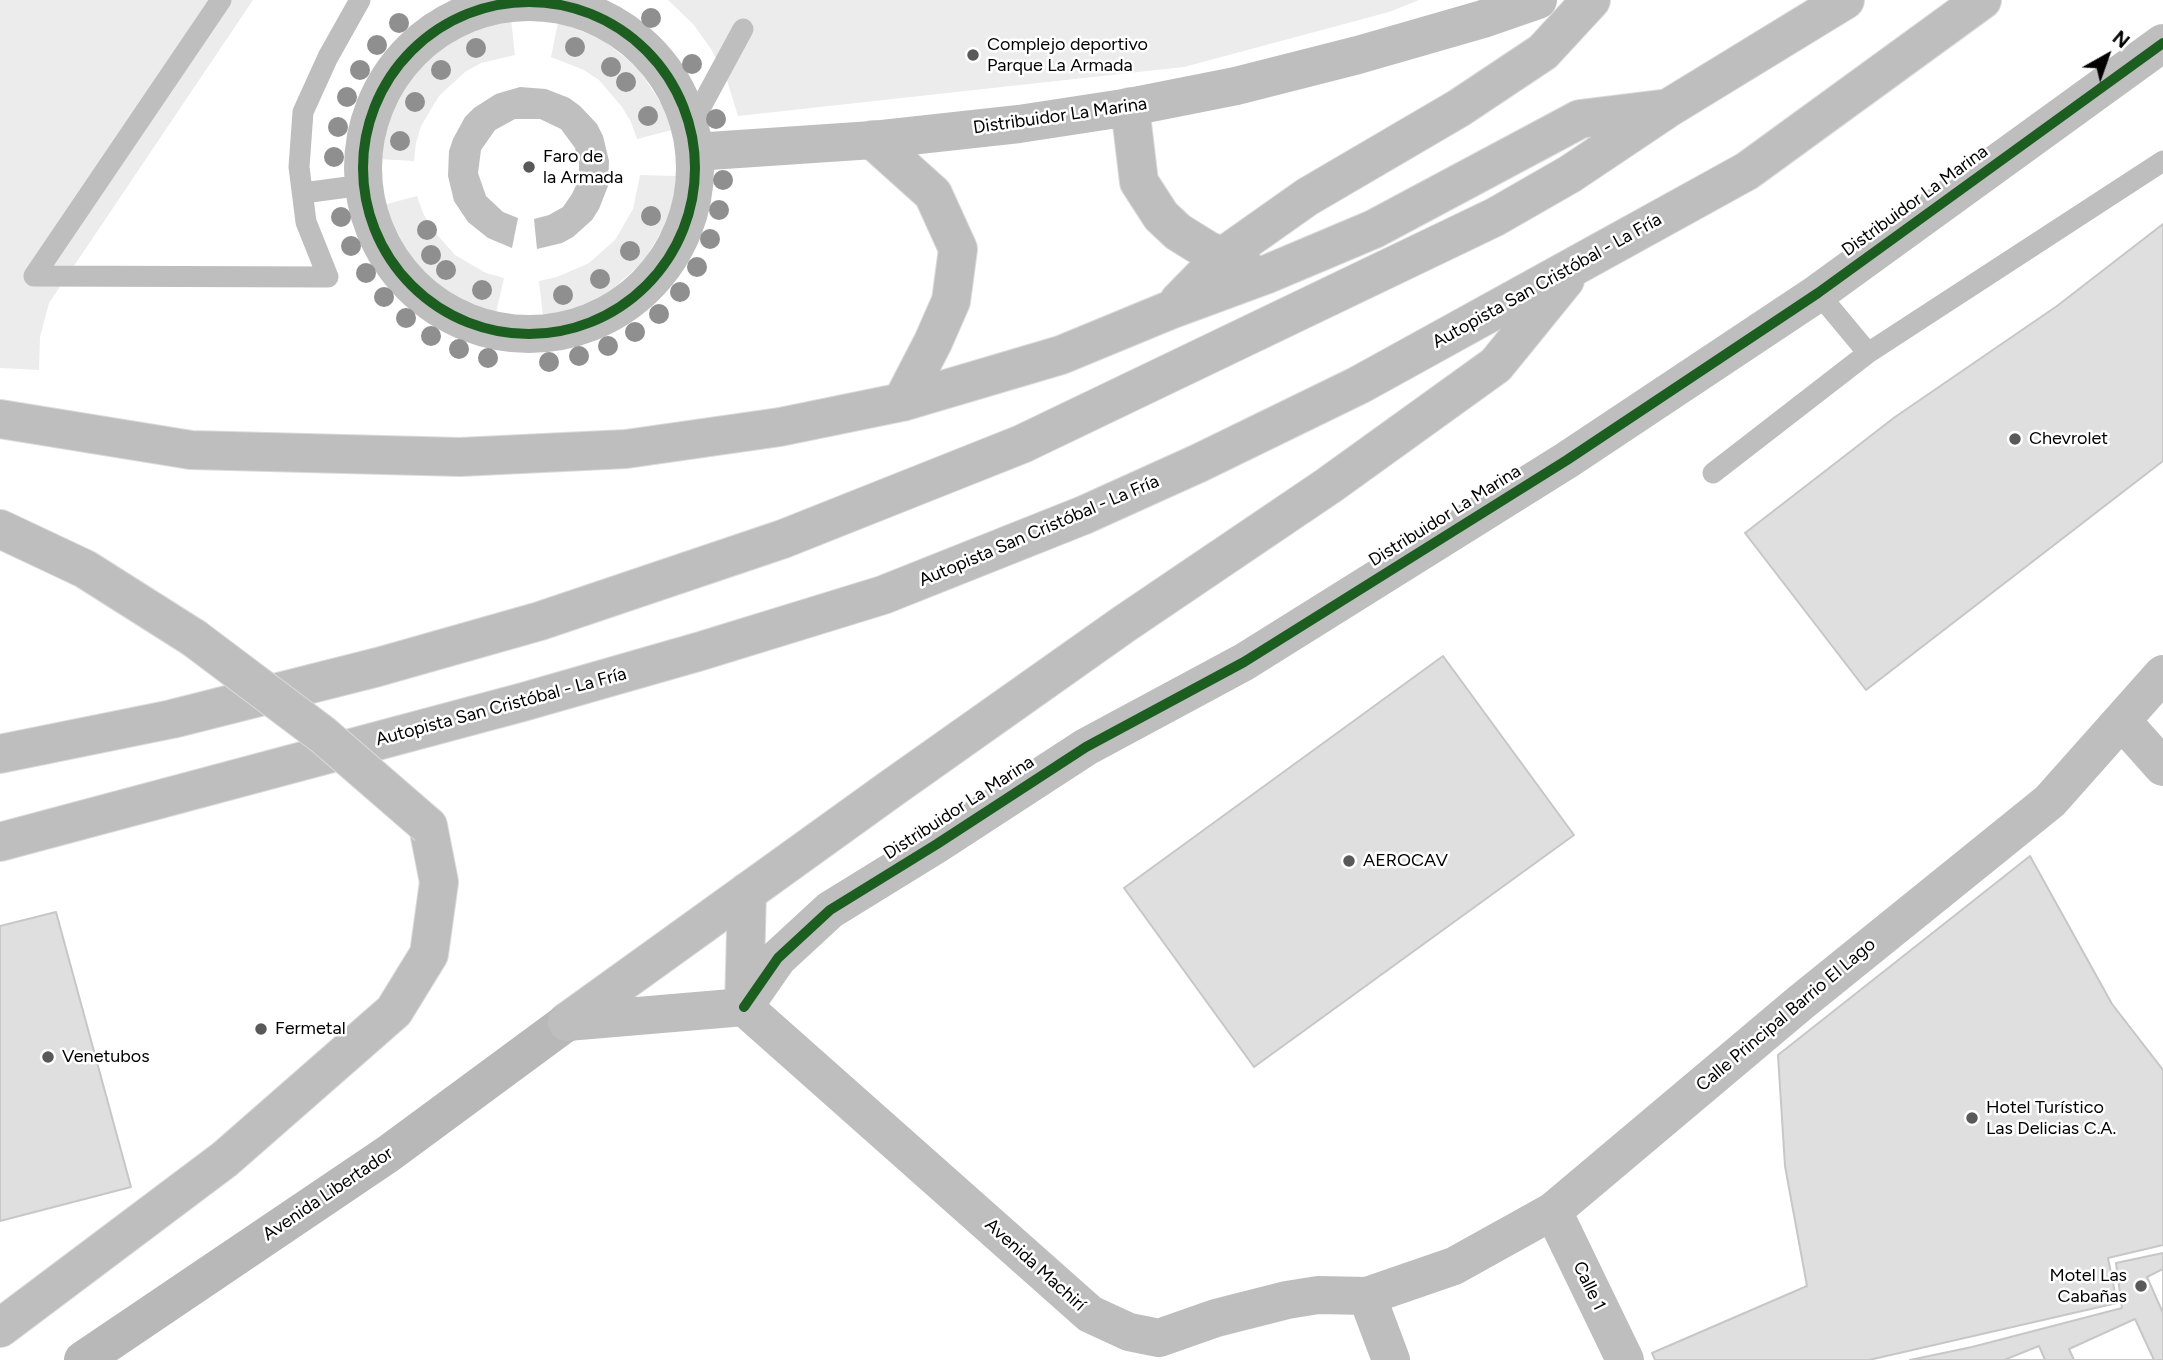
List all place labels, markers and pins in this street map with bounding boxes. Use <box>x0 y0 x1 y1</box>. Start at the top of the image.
place label: Complejo deportivo Parque La Armada <box>987 34 1148 76</box>
marker: Complejo deportivo Parque La Armada <box>965 47 981 63</box>
place label: Faro de la Armada <box>543 146 623 188</box>
marker: Faro de la Armada <box>521 159 537 175</box>
place label: Chevrolet <box>2029 428 2108 450</box>
marker: Chevrolet <box>2007 431 2023 447</box>
place label: AEROCAV <box>1363 850 1448 872</box>
marker: AEROCAV <box>1341 853 1357 869</box>
place label: Fermetal <box>275 1018 346 1040</box>
marker: Fermetal <box>253 1021 269 1037</box>
place label: Venetubos <box>62 1046 150 1068</box>
marker: Venetubos <box>40 1049 56 1065</box>
place label: Hotel Turístico Las Delicias C.A. <box>1986 1097 2116 1140</box>
marker: Hotel Turístico Las Delicias C.A. <box>1964 1110 1980 1126</box>
place label: Motel Las Cabañas <box>2049 1265 2127 1308</box>
marker: Motel Las Cabañas <box>2133 1278 2149 1294</box>

